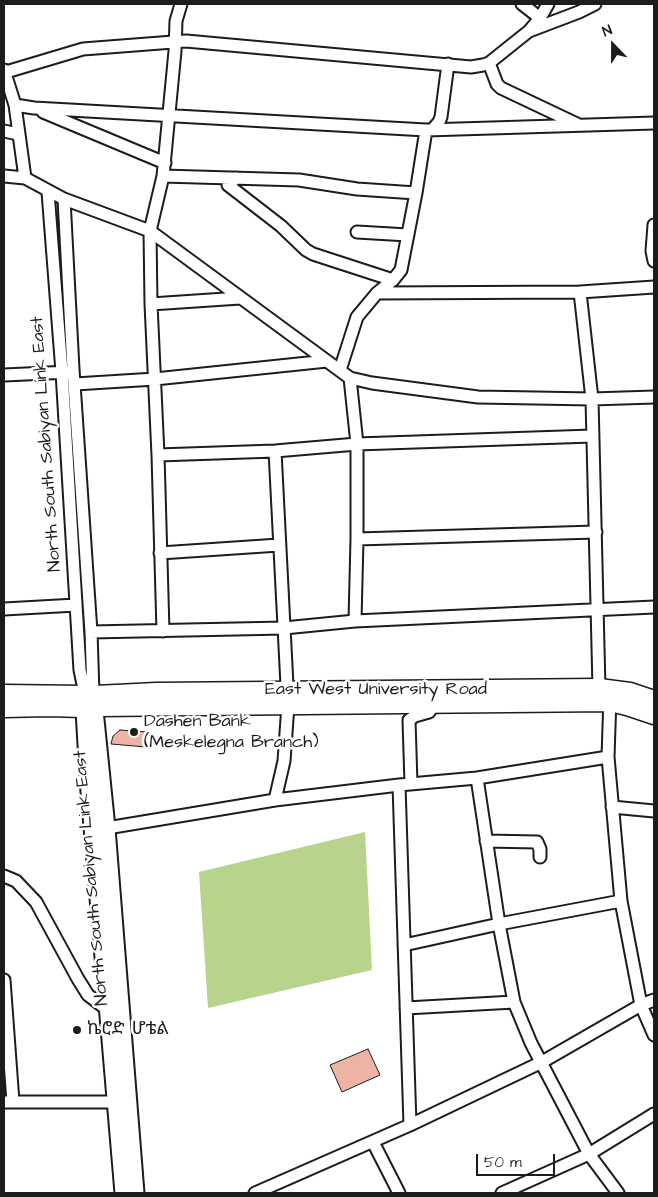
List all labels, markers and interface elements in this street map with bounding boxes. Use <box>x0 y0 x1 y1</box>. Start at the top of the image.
north arrow <box>588 20 638 70</box>
text: N <box>600 20 615 42</box>
street label: North South Sabiyan Link East <box>27 315 67 573</box>
street label: East West University Road <box>265 679 487 701</box>
place label: Dashen Bank (Meskelegna Branch) <box>144 711 319 754</box>
marker: Dashen Bank (Meskelegna Branch) <box>128 726 140 738</box>
street label: North South Sabiyan Link East <box>70 749 114 1007</box>
place label: ኬሮድ ሆቴል <box>87 1019 169 1041</box>
marker: ኬሮድ ሆቴል <box>71 1024 83 1036</box>
scale bar <box>478 1144 557 1176</box>
text: 50 m <box>484 1152 522 1173</box>

